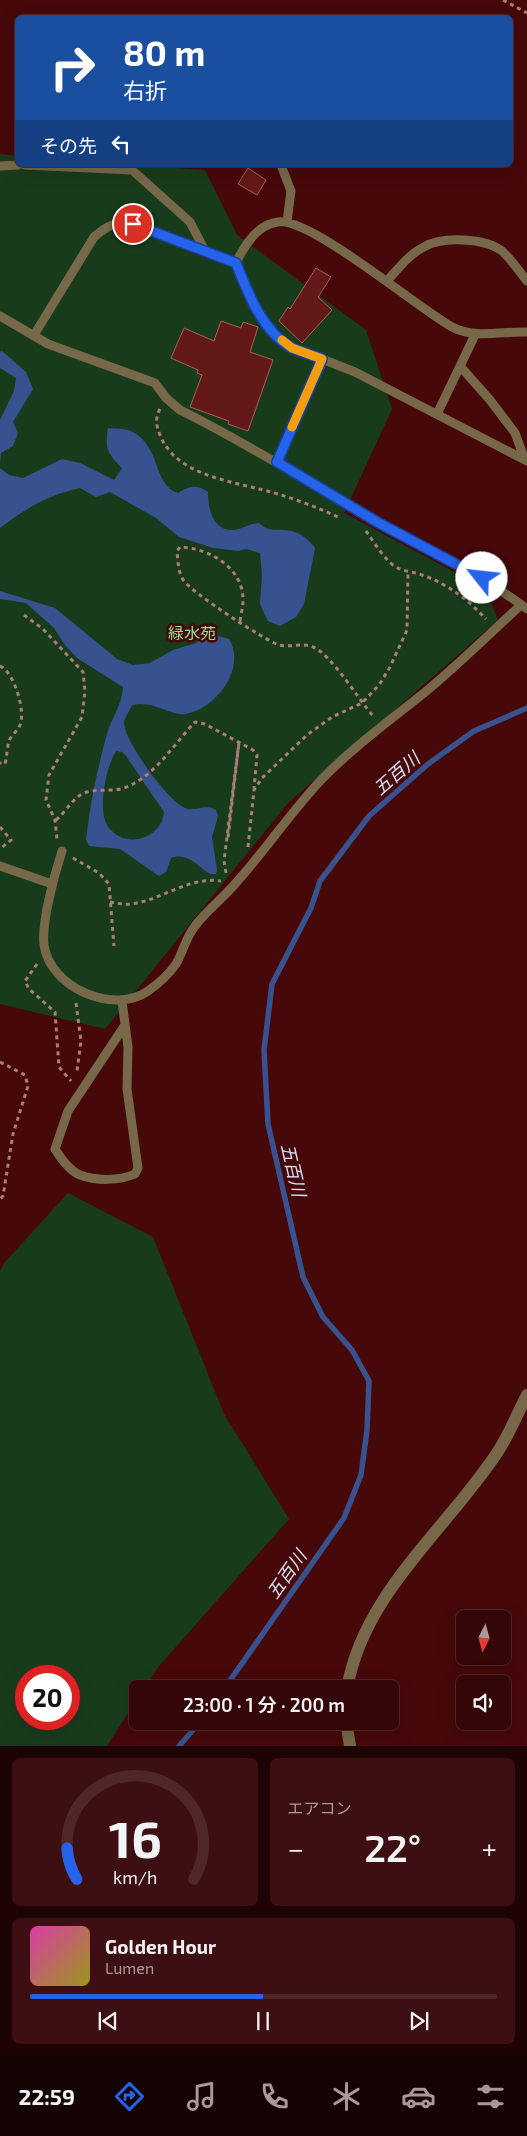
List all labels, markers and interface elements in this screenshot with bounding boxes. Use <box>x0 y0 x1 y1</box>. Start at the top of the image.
text: 80 m <box>123 31 205 73</box>
icon: right <box>40 35 105 100</box>
text: 右折 <box>123 77 167 103</box>
icon: left <box>107 130 135 158</box>
text: その先 <box>40 134 97 157</box>
pin <box>112 203 154 245</box>
icon: arrive <box>119 210 147 238</box>
position arrow <box>455 551 507 603</box>
park label: 緑水苑 <box>168 623 216 642</box>
water label: 五百川 <box>368 746 425 799</box>
water label: 五百川 <box>277 1141 311 1201</box>
water label: 五百川 <box>262 1544 312 1602</box>
north arrow <box>456 1610 511 1665</box>
map controls <box>456 1610 511 1730</box>
speed limit sign: 20 <box>15 1665 80 1730</box>
button: sound <box>456 1675 511 1730</box>
text: 23:00 · 1 分 · 200 m <box>183 1693 345 1716</box>
text: エアコン <box>288 1798 352 1817</box>
text: 16 <box>108 1806 161 1868</box>
text: 22° <box>364 1824 421 1870</box>
text: − <box>288 1831 304 1865</box>
text: + <box>482 1831 497 1865</box>
text: km/h <box>113 1866 157 1888</box>
text: Golden Hour <box>105 1935 216 1958</box>
text: Lumen <box>105 1958 154 1977</box>
icon: previous <box>94 2007 122 2035</box>
icon: pause <box>249 2007 277 2035</box>
icon: next <box>405 2007 433 2035</box>
icon: directions <box>112 2079 147 2114</box>
icon: music <box>184 2079 219 2114</box>
icon: phone <box>257 2079 292 2114</box>
icon: climate <box>329 2079 364 2114</box>
icon: car <box>401 2079 436 2114</box>
icon: filters <box>473 2079 508 2114</box>
text: 22:59 <box>19 2083 75 2109</box>

